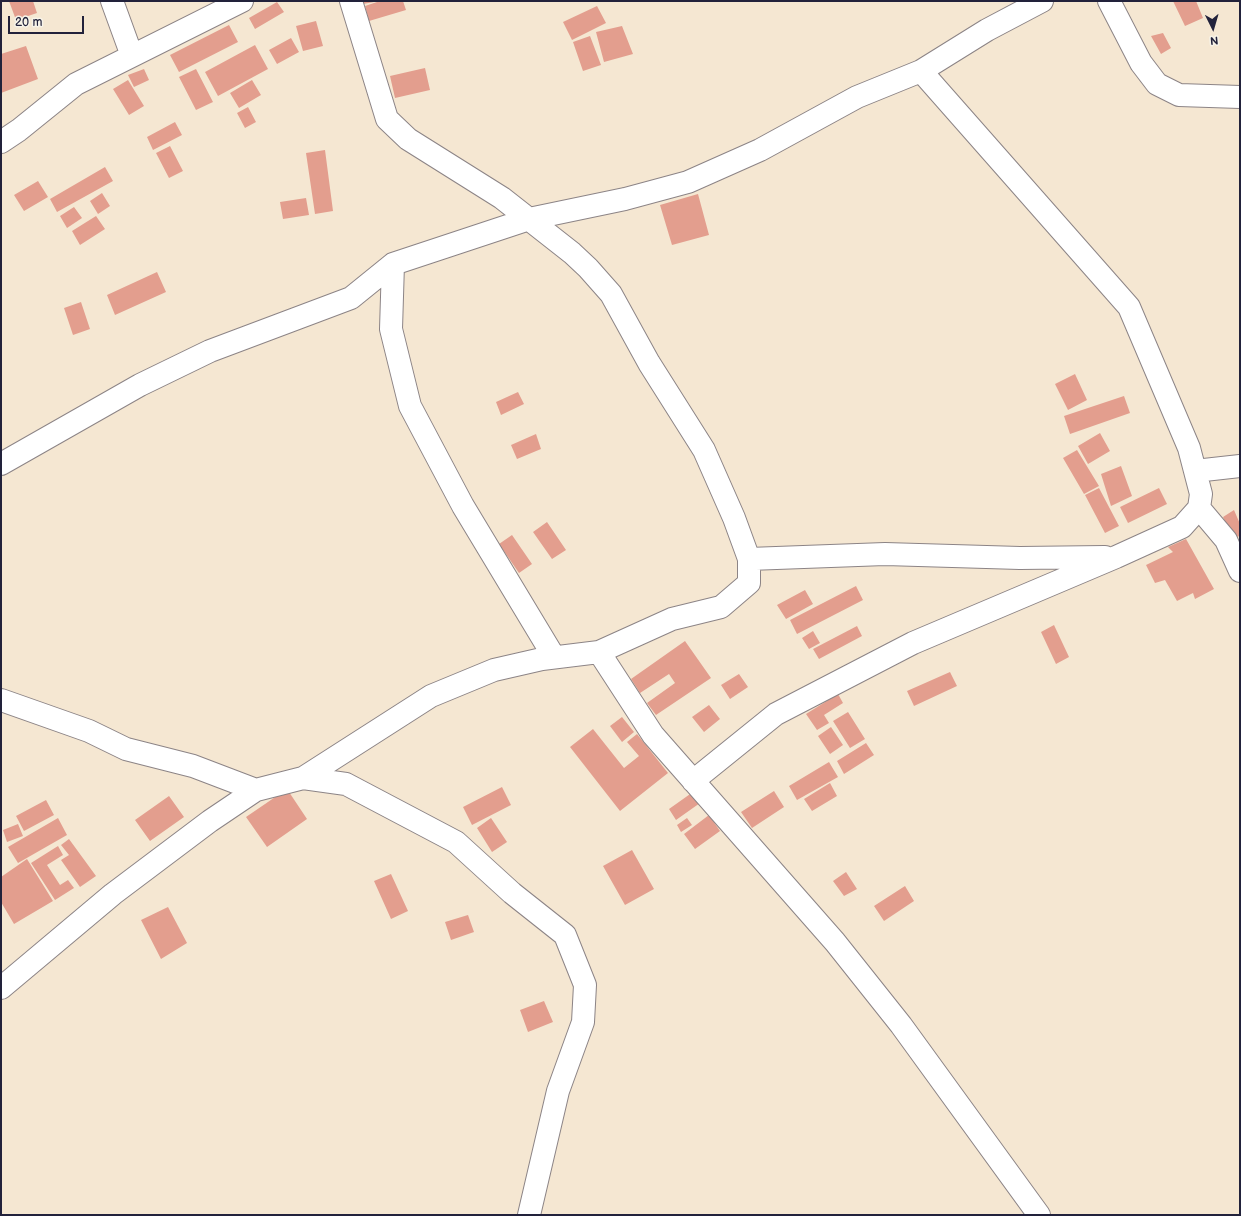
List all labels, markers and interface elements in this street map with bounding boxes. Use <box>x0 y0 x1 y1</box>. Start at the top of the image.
scale bar <box>10 8 86 34</box>
north arrow <box>1193 8 1233 48</box>
text: 20 m <box>15 15 42 30</box>
text: N <box>1209 34 1219 47</box>

